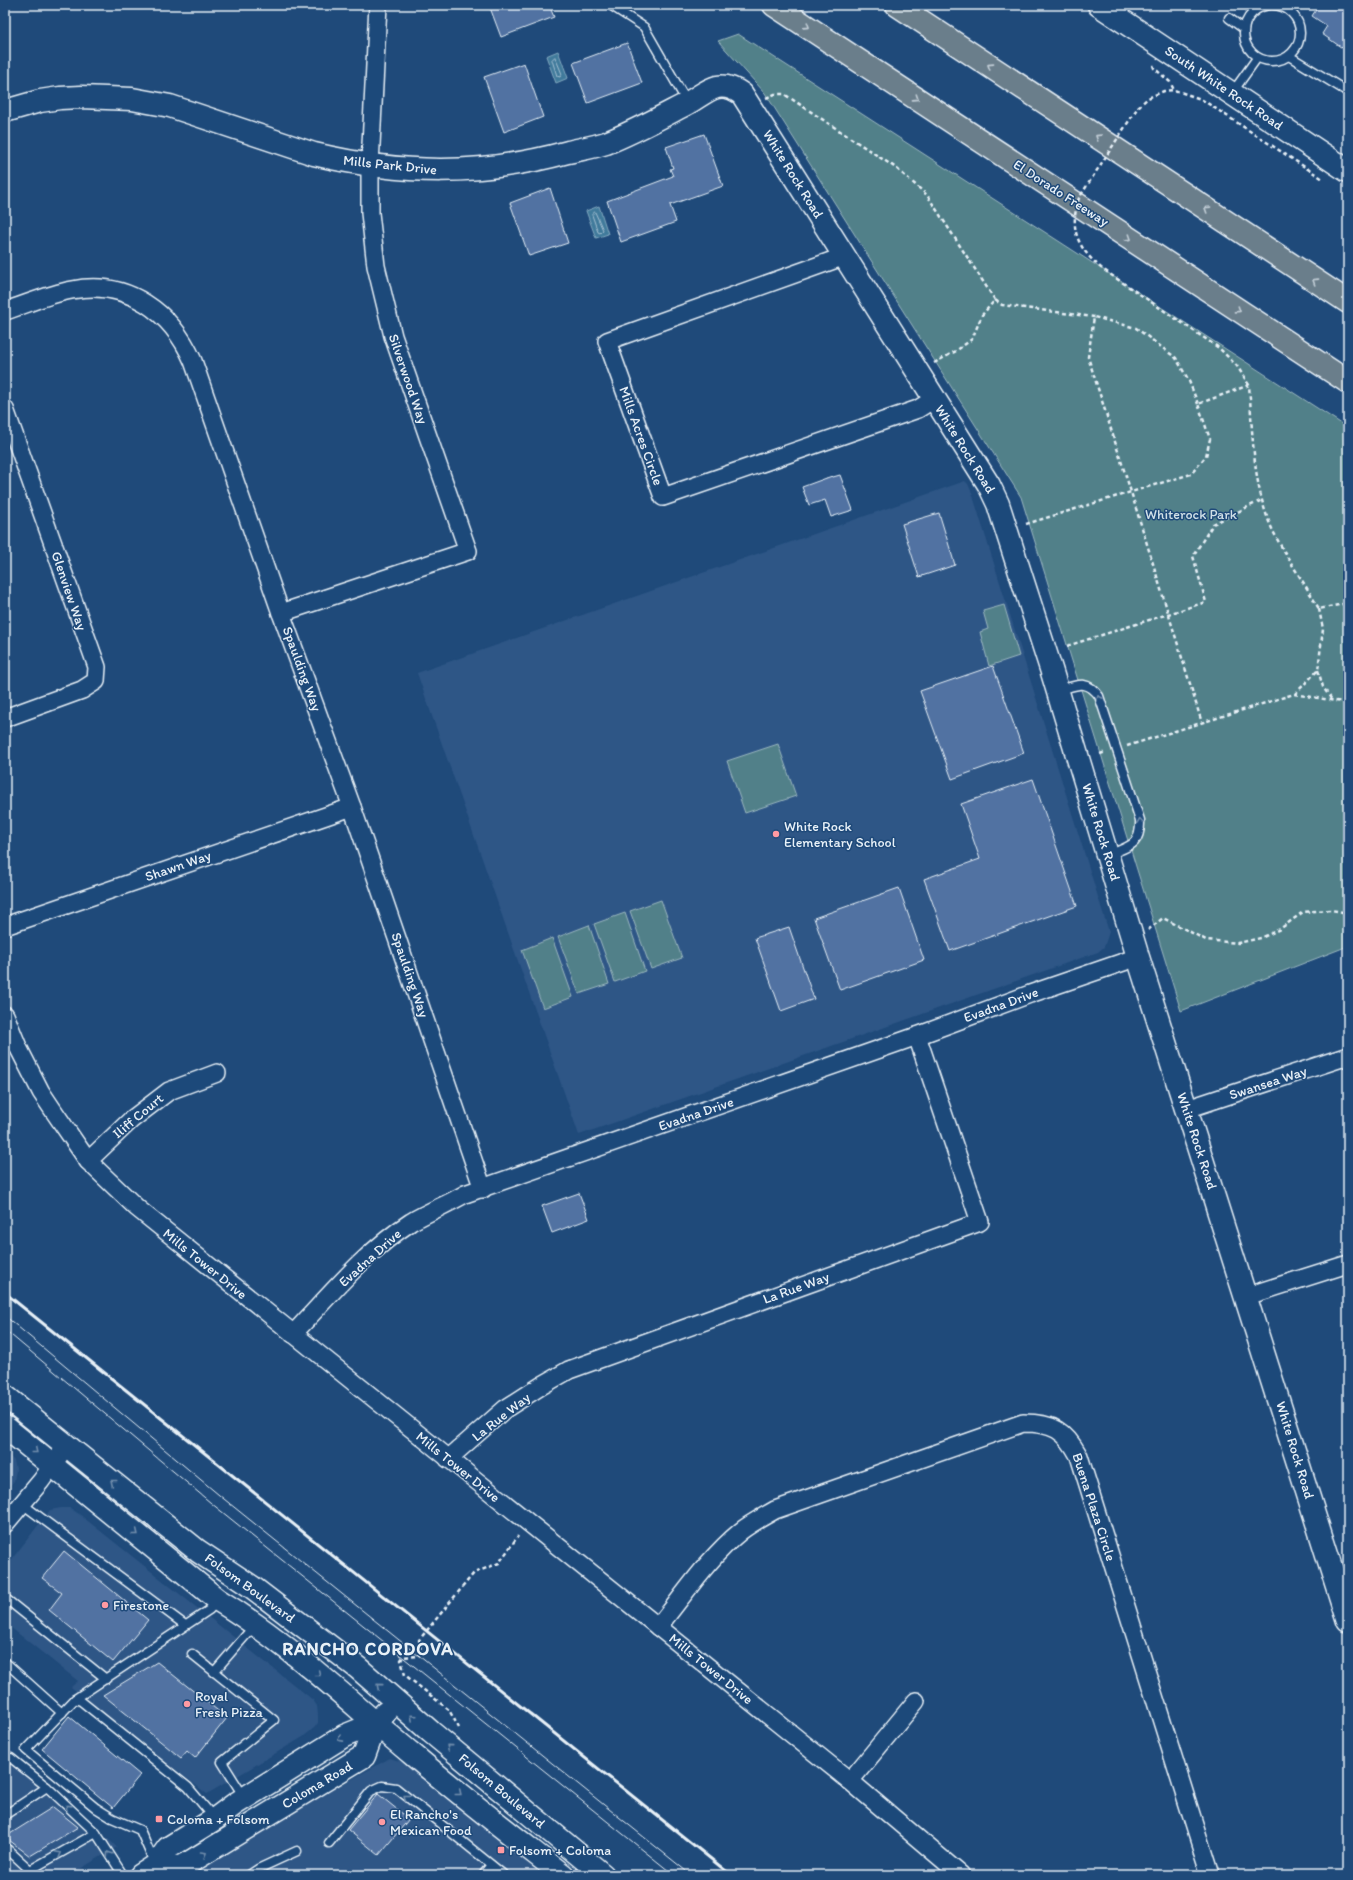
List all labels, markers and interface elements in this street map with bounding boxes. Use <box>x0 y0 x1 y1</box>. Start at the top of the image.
one-way arrow <box>803 22 810 29</box>
street label: South White Rock Road <box>1161 42 1287 134</box>
one-way arrow <box>987 63 994 71</box>
one-way arrow <box>911 93 918 100</box>
street label: White Rock Road <box>759 127 827 222</box>
one-way arrow <box>1095 135 1102 142</box>
street label: Mills Park Drive <box>342 152 438 178</box>
street label: El Dorado Freeway <box>1010 156 1112 230</box>
one-way arrow <box>1204 206 1211 214</box>
one-way arrow <box>1125 233 1132 240</box>
one-way arrow <box>1313 278 1320 285</box>
one-way arrow <box>1234 305 1241 313</box>
street label: Silverwood Way <box>385 332 431 427</box>
street label: Mills Acres Circle <box>615 384 667 488</box>
street label: White Rock Road <box>931 402 999 497</box>
park label: Whiterock Park <box>1145 506 1238 523</box>
street label: Glenview Way <box>48 549 91 633</box>
street label: Spaulding Way <box>279 624 325 714</box>
one-way arrow <box>1096 695 1104 702</box>
street label: White Rock Road <box>1078 781 1124 883</box>
place label: White Rock Elementary School <box>784 818 896 851</box>
one-way arrow <box>1136 818 1145 824</box>
marker: White Rock Elementary School <box>771 829 781 839</box>
street label: Shawn Way <box>143 847 214 885</box>
street label: Spaulding Way <box>387 930 433 1020</box>
street label: Evadna Drive <box>961 984 1041 1026</box>
street label: Swansea Way <box>1227 1062 1309 1104</box>
street label: Iliff Court <box>109 1090 167 1142</box>
street label: White Rock Road <box>1173 1090 1221 1192</box>
street label: Evadna Drive <box>656 1093 736 1135</box>
street label: Mills Tower Drive <box>160 1225 251 1303</box>
street label: Evadna Drive <box>335 1225 405 1291</box>
street label: La Rue Way <box>760 1268 832 1308</box>
street label: La Rue Way <box>468 1389 534 1445</box>
street label: White Rock Road <box>1272 1399 1318 1501</box>
street label: Mills Tower Drive <box>413 1428 504 1506</box>
one-way arrow <box>31 1447 38 1454</box>
street label: Buena Plaza Circle <box>1069 1451 1120 1564</box>
one-way arrow <box>111 1480 118 1487</box>
one-way arrow <box>132 1529 139 1536</box>
street label: Folsom Boulevard <box>201 1549 299 1627</box>
place label: Firestone <box>113 1597 169 1614</box>
marker: Firestone <box>100 1600 110 1610</box>
street label: Mills Tower Drive <box>666 1630 757 1708</box>
district label: RANCHO CORDOVA <box>282 1638 454 1660</box>
one-way arrow <box>314 1669 321 1676</box>
one-way arrow <box>376 1684 383 1691</box>
place label: Royal Fresh Pizza <box>195 1688 264 1721</box>
marker: Royal Fresh Pizza <box>182 1699 192 1709</box>
one-way arrow <box>410 1714 418 1721</box>
one-way arrow <box>337 1734 344 1741</box>
one-way arrow <box>447 1745 454 1752</box>
street label: Folsom Boulevard <box>455 1750 549 1832</box>
street label: Coloma Road <box>279 1757 356 1813</box>
one-way arrow <box>455 1789 462 1796</box>
one-way arrow <box>404 1794 411 1801</box>
one-way arrow <box>65 1804 73 1811</box>
place label: El Rancho's Mexican Food <box>390 1806 472 1839</box>
place label: Coloma + Folsom <box>167 1811 270 1828</box>
marker: Coloma + Folsom <box>154 1814 164 1824</box>
marker: El Rancho's Mexican Food <box>377 1817 387 1827</box>
place label: Folsom + Coloma <box>509 1842 611 1859</box>
marker: Folsom + Coloma <box>496 1845 506 1855</box>
one-way arrow <box>55 1851 62 1858</box>
one-way arrow <box>107 1851 114 1858</box>
one-way arrow <box>200 1851 207 1858</box>

